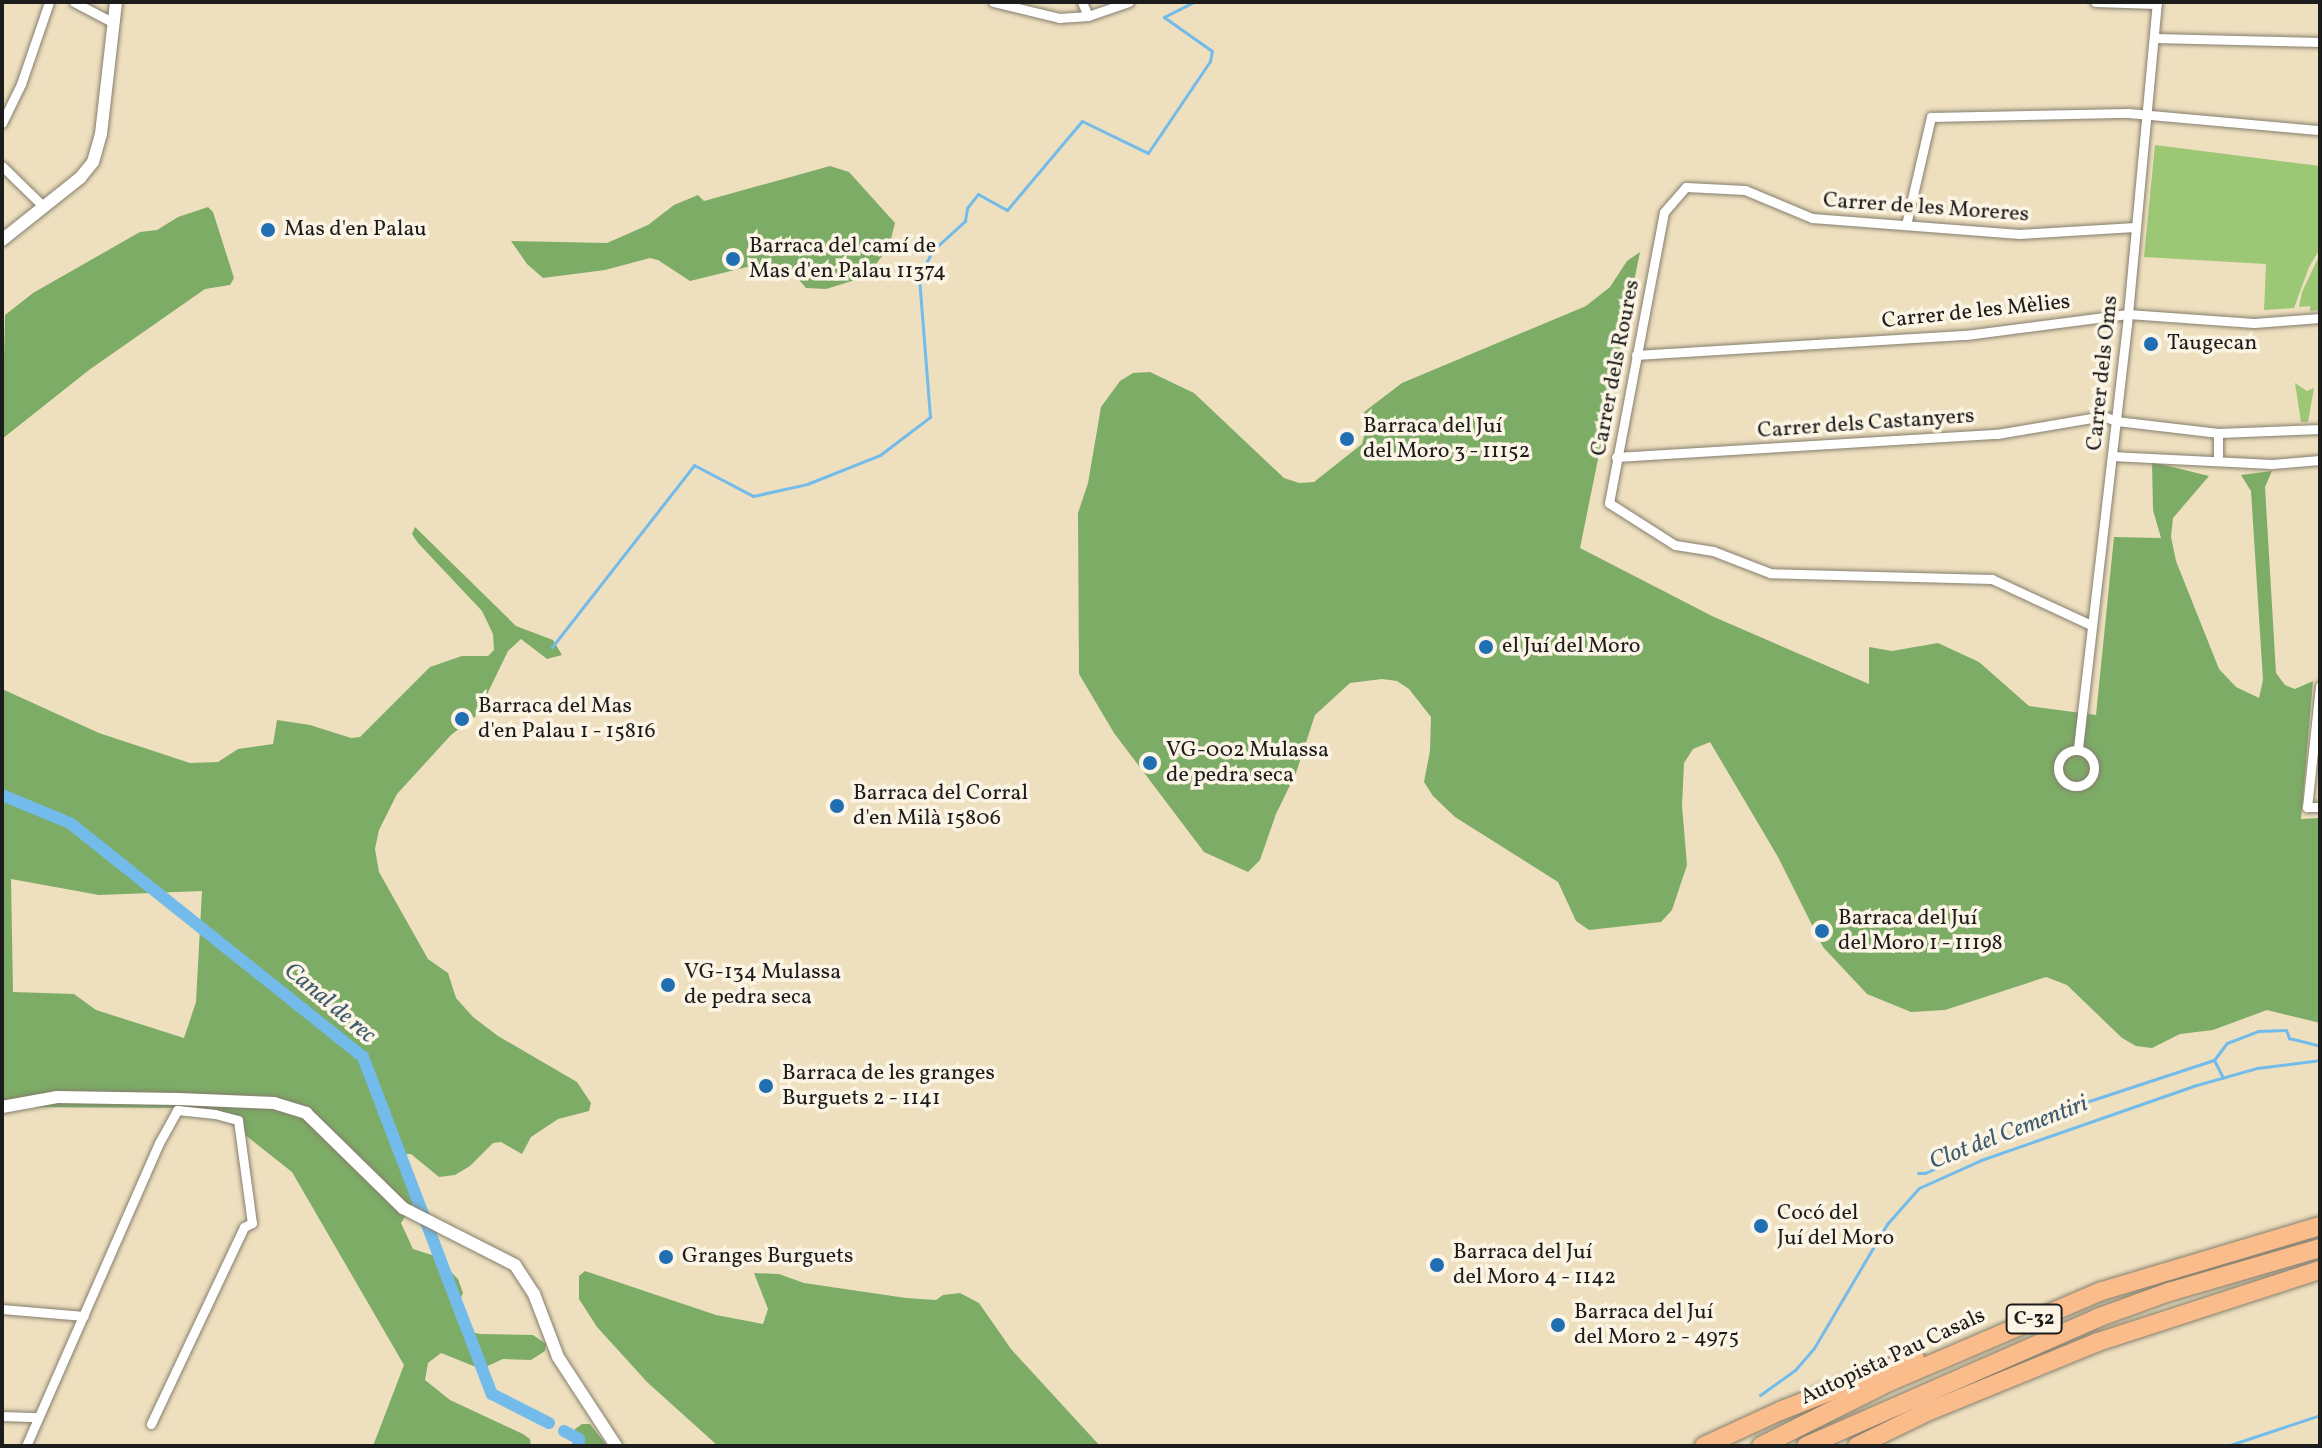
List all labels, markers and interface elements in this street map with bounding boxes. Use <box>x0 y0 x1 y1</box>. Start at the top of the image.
street label: Carrer de les Moreres <box>1822 188 2030 228</box>
place label: Mas d'en Palau <box>284 217 427 243</box>
marker: Mas d'en Palau <box>259 221 277 239</box>
place label: Barraca del camí de Mas d'en Palau 11374 <box>749 233 946 284</box>
marker: Barraca del camí de Mas d'en Palau 11374 <box>724 250 742 268</box>
street label: Carrer dels Roures <box>1586 278 1646 458</box>
street label: Carrer de les Mèlies <box>1880 289 2072 335</box>
street label: Carrer dels Oms <box>2082 294 2124 452</box>
place label: Taugecan <box>2167 331 2258 357</box>
marker: Taugecan <box>2142 335 2160 353</box>
street label: Carrer dels Castanyers <box>1757 403 1975 445</box>
place label: Barraca del Juí del Moro 3 - 11152 <box>1363 413 1531 464</box>
marker: Barraca del Juí del Moro 3 - 11152 <box>1338 430 1356 448</box>
place label: el Juí del Moro <box>1502 634 1641 660</box>
marker: el Juí del Moro <box>1477 638 1495 656</box>
place label: Barraca del Mas d'en Palau 1 - 15816 <box>478 693 656 744</box>
marker: Barraca del Mas d'en Palau 1 - 15816 <box>453 710 471 728</box>
place label: VG-002 Mulassa de pedra seca <box>1166 737 1329 788</box>
marker: VG-002 Mulassa de pedra seca <box>1141 754 1159 772</box>
place label: Barraca del Corral d'en Milà 15806 <box>853 780 1028 832</box>
marker: Barraca del Corral d'en Milà 15806 <box>828 797 846 815</box>
place label: Barraca del Juí del Moro 1 - 11198 <box>1838 905 2004 956</box>
marker: Barraca del Juí del Moro 1 - 11198 <box>1813 922 1831 940</box>
water label: Canal de rec <box>277 957 381 1051</box>
place label: VG-134 Mulassa de pedra seca <box>684 959 841 1010</box>
marker: VG-134 Mulassa de pedra seca <box>659 976 677 994</box>
place label: Barraca de les granges Burguets 2 - 1141 <box>782 1060 995 1112</box>
marker: Barraca de les granges Burguets 2 - 1141 <box>757 1077 775 1095</box>
water label: Clot del Cementiri <box>1926 1091 2092 1177</box>
place label: Cocó del Juí del Moro <box>1777 1200 1894 1252</box>
marker: Cocó del Juí del Moro <box>1752 1217 1770 1235</box>
place label: Barraca del Juí del Moro 4 - 1142 <box>1453 1239 1617 1290</box>
place label: Granges Burguets <box>682 1244 853 1270</box>
marker: Granges Burguets <box>657 1248 675 1266</box>
marker: Barraca del Juí del Moro 4 - 1142 <box>1428 1256 1446 1274</box>
place label: Barraca del Juí del Moro 2 - 4975 <box>1574 1299 1740 1350</box>
street label: Autopista Pau Casals <box>1797 1303 1989 1411</box>
road number: C-32 <box>2004 1303 2064 1335</box>
marker: Barraca del Juí del Moro 2 - 4975 <box>1549 1316 1567 1334</box>

